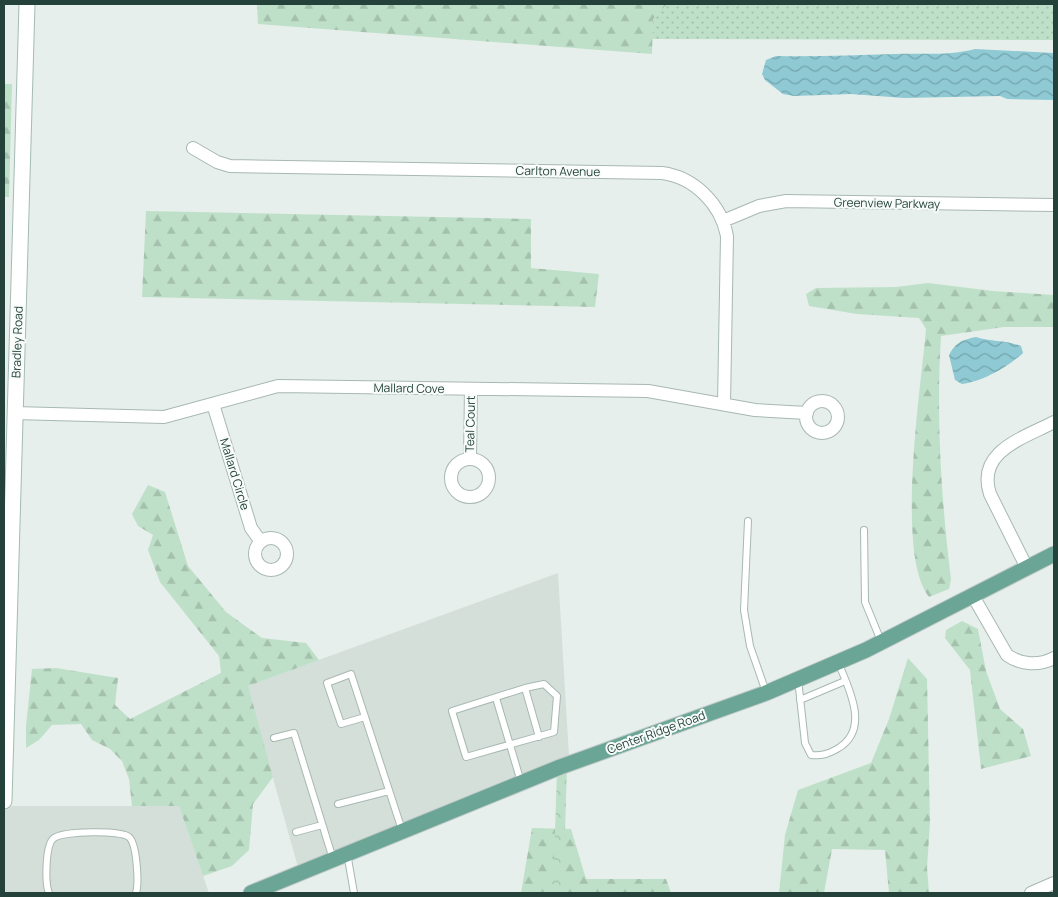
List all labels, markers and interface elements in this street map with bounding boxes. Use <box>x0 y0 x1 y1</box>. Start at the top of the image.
street label: Carlton Avenue <box>516 162 600 180</box>
street label: Greenview Parkway <box>834 194 941 212</box>
street label: Bradley Road <box>7 306 27 378</box>
street label: Mallard Cove <box>373 379 445 397</box>
street label: Teal Court <box>461 395 479 453</box>
street label: Mallard Circle <box>216 436 254 512</box>
street label: Center Ridge Road <box>605 706 707 758</box>

